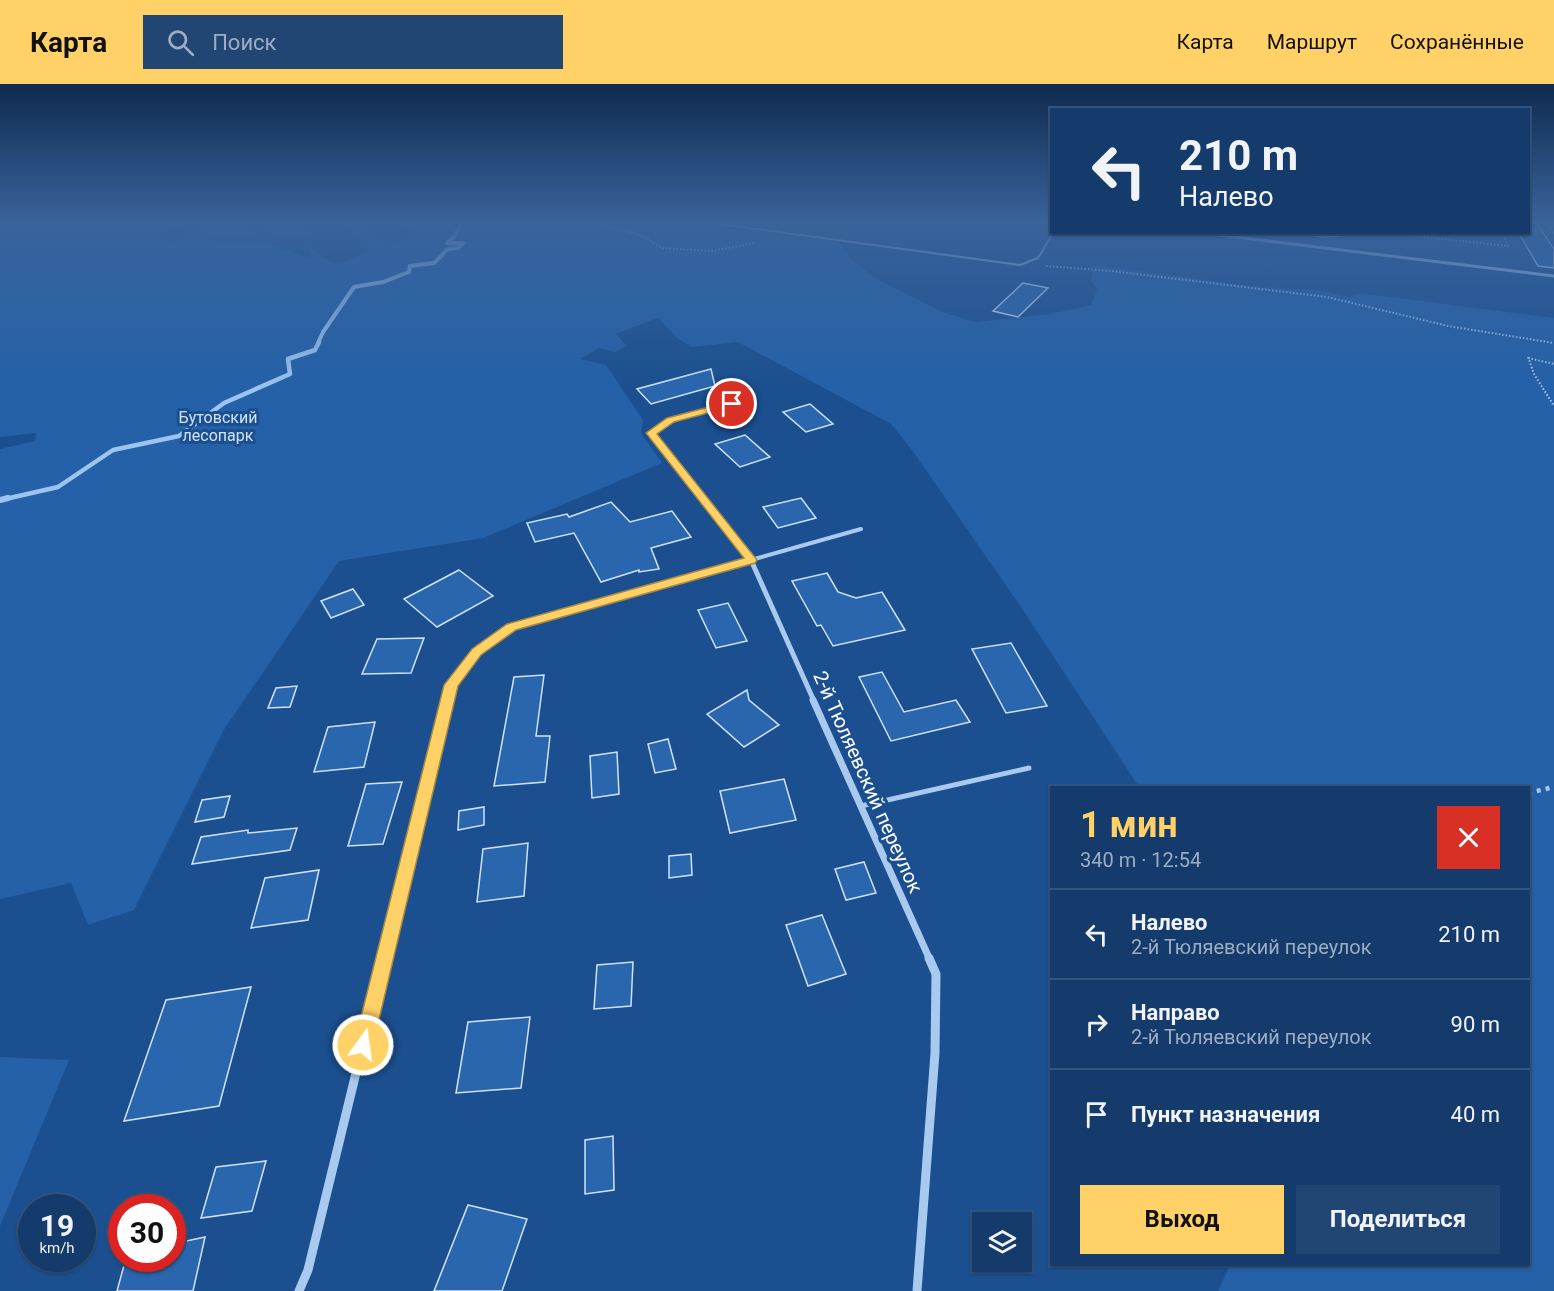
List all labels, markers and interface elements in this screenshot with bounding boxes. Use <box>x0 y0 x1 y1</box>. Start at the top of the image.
search box <box>143 15 563 69</box>
text: Карта <box>30 26 107 59</box>
icon: search <box>164 26 197 59</box>
text: Поиск <box>212 30 277 55</box>
text: Карта <box>1177 30 1234 54</box>
text: Маршрут <box>1267 30 1357 54</box>
text: Сохранённые <box>1390 30 1524 54</box>
text: 210 m <box>1179 131 1298 180</box>
icon: left <box>1080 132 1158 210</box>
text: Налево <box>1179 181 1274 213</box>
pin <box>706 378 757 429</box>
icon: arrive <box>715 387 748 420</box>
park label: Бутовский лесопарк <box>179 408 257 445</box>
street label: 2-й Тюляевский переулок <box>808 667 928 897</box>
text: 1 мин <box>1080 804 1178 846</box>
button: close <box>1437 806 1500 869</box>
text: 340 m · 12:54 <box>1080 848 1201 872</box>
text: Налево <box>1131 910 1208 935</box>
icon: left <box>1080 918 1113 951</box>
text: 210 m <box>1438 922 1500 947</box>
text: 2-й Тюляевский переулок <box>1131 935 1372 959</box>
text: Направо <box>1131 1000 1220 1025</box>
icon: right <box>1080 1008 1113 1041</box>
text: 90 m <box>1451 1012 1500 1037</box>
position arrow <box>331 1013 395 1077</box>
text: 2-й Тюляевский переулок <box>1131 1025 1372 1049</box>
icon: arrive <box>1080 1098 1113 1131</box>
text: Пункт назначения <box>1131 1102 1320 1127</box>
text: 40 m <box>1451 1102 1500 1127</box>
button: Выход <box>1080 1185 1284 1254</box>
button: Поделиться <box>1296 1185 1500 1254</box>
speed limit sign: 30 <box>108 1194 186 1272</box>
text: 19 <box>40 1208 74 1243</box>
map controls <box>972 1212 1032 1272</box>
button: layers <box>972 1212 1032 1272</box>
text: km/h <box>39 1239 75 1257</box>

